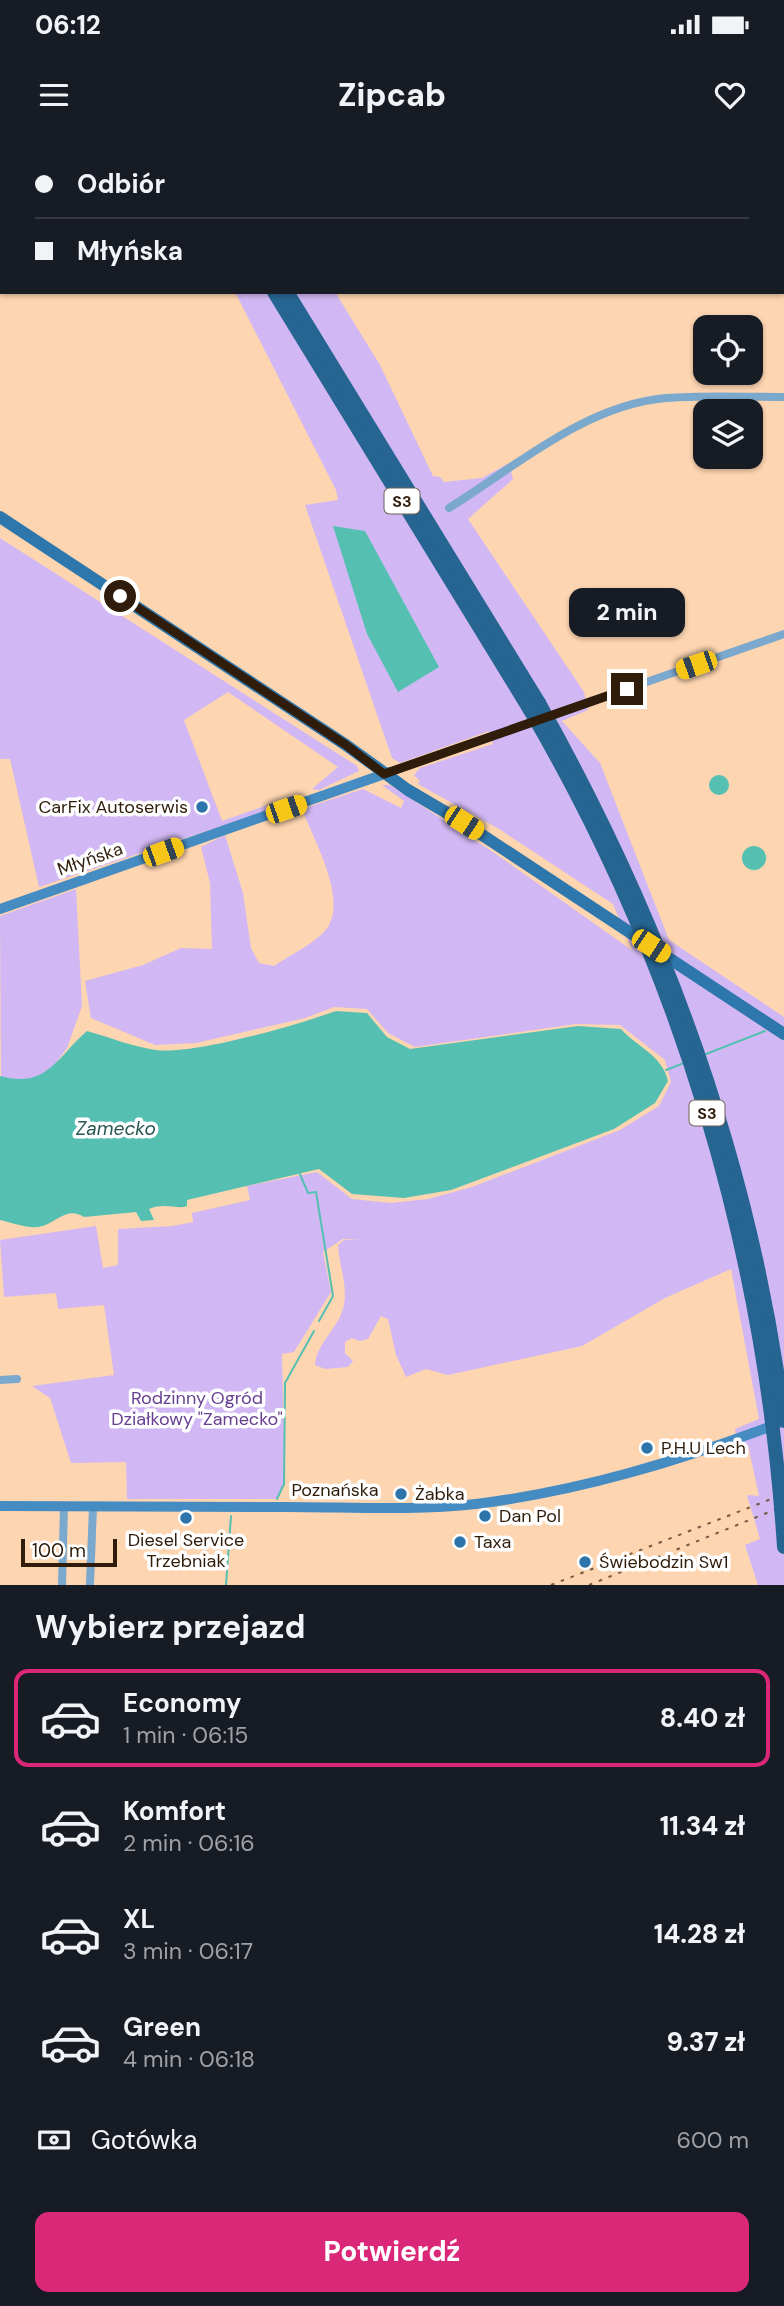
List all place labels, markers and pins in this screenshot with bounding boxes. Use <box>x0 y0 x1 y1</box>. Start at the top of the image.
place label: CarFix Autoserwis <box>38 795 188 819</box>
marker: CarFix Autoserwis <box>194 799 210 815</box>
place label: P.H.U Lech <box>661 1436 746 1460</box>
marker: P.H.U Lech <box>639 1440 655 1456</box>
place label: Żabka <box>415 1482 465 1506</box>
marker: Żabka <box>393 1486 409 1502</box>
place label: Dan Pol <box>499 1504 561 1528</box>
marker: Dan Pol <box>477 1508 493 1524</box>
marker: Diesel Service Trzebniak <box>178 1510 194 1526</box>
place label: Diesel Service Trzebniak <box>128 1528 244 1573</box>
place label: Taxa <box>474 1530 511 1554</box>
marker: Taxa <box>452 1534 468 1550</box>
place label: Świebodzin Sw1 <box>599 1550 728 1574</box>
marker: Świebodzin Sw1 <box>577 1554 593 1570</box>

